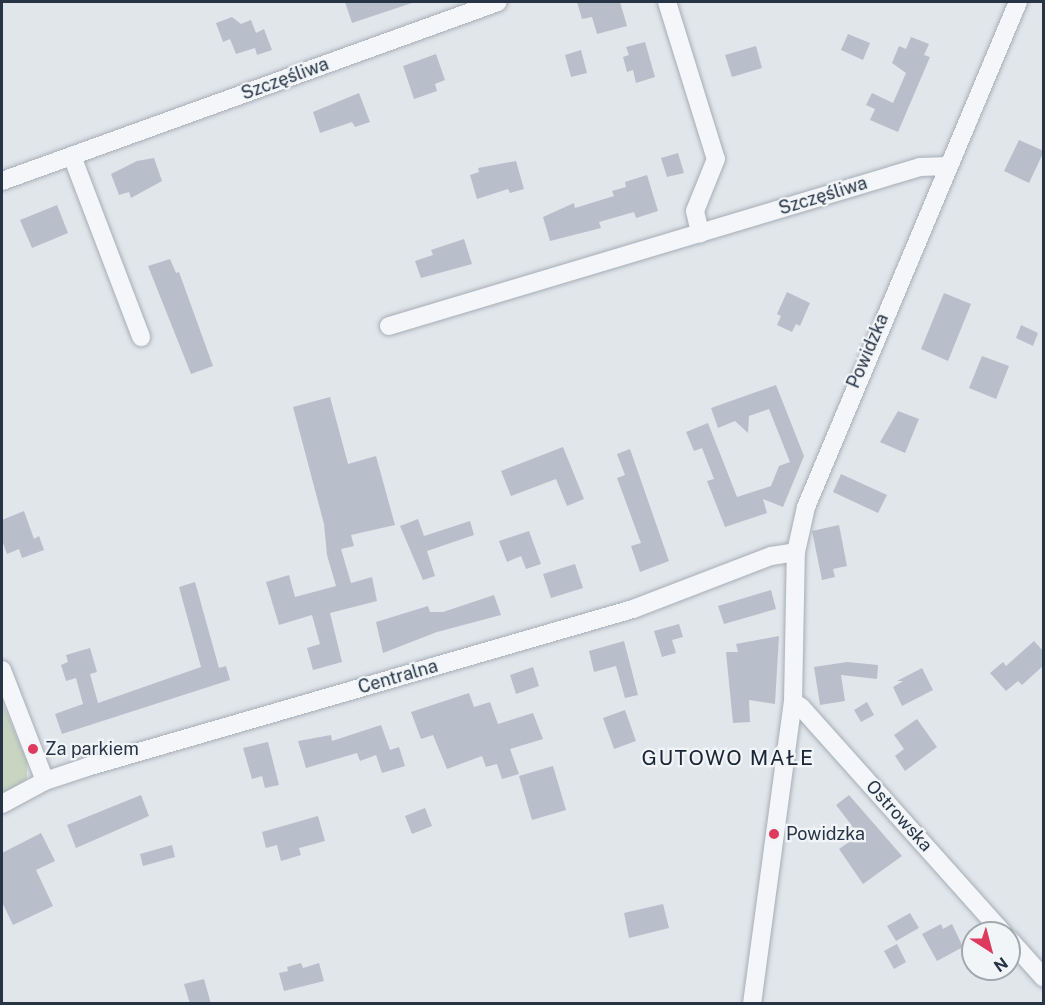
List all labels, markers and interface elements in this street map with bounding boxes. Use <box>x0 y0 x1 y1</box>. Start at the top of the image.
street label: Szczęśliwa <box>238 53 332 105</box>
street label: Szczęśliwa <box>776 172 870 220</box>
street label: Powidzka <box>843 310 893 392</box>
street label: Centralna <box>356 655 440 699</box>
place label: Za parkiem <box>45 738 139 760</box>
marker: Za parkiem <box>26 742 40 756</box>
district label: GUTOWO MAŁE <box>642 745 814 771</box>
street label: Ostrowska <box>861 776 937 856</box>
place label: Powidzka <box>786 823 865 845</box>
marker: Powidzka <box>767 827 781 841</box>
north arrow <box>961 921 1021 981</box>
text: N <box>990 953 1011 976</box>

